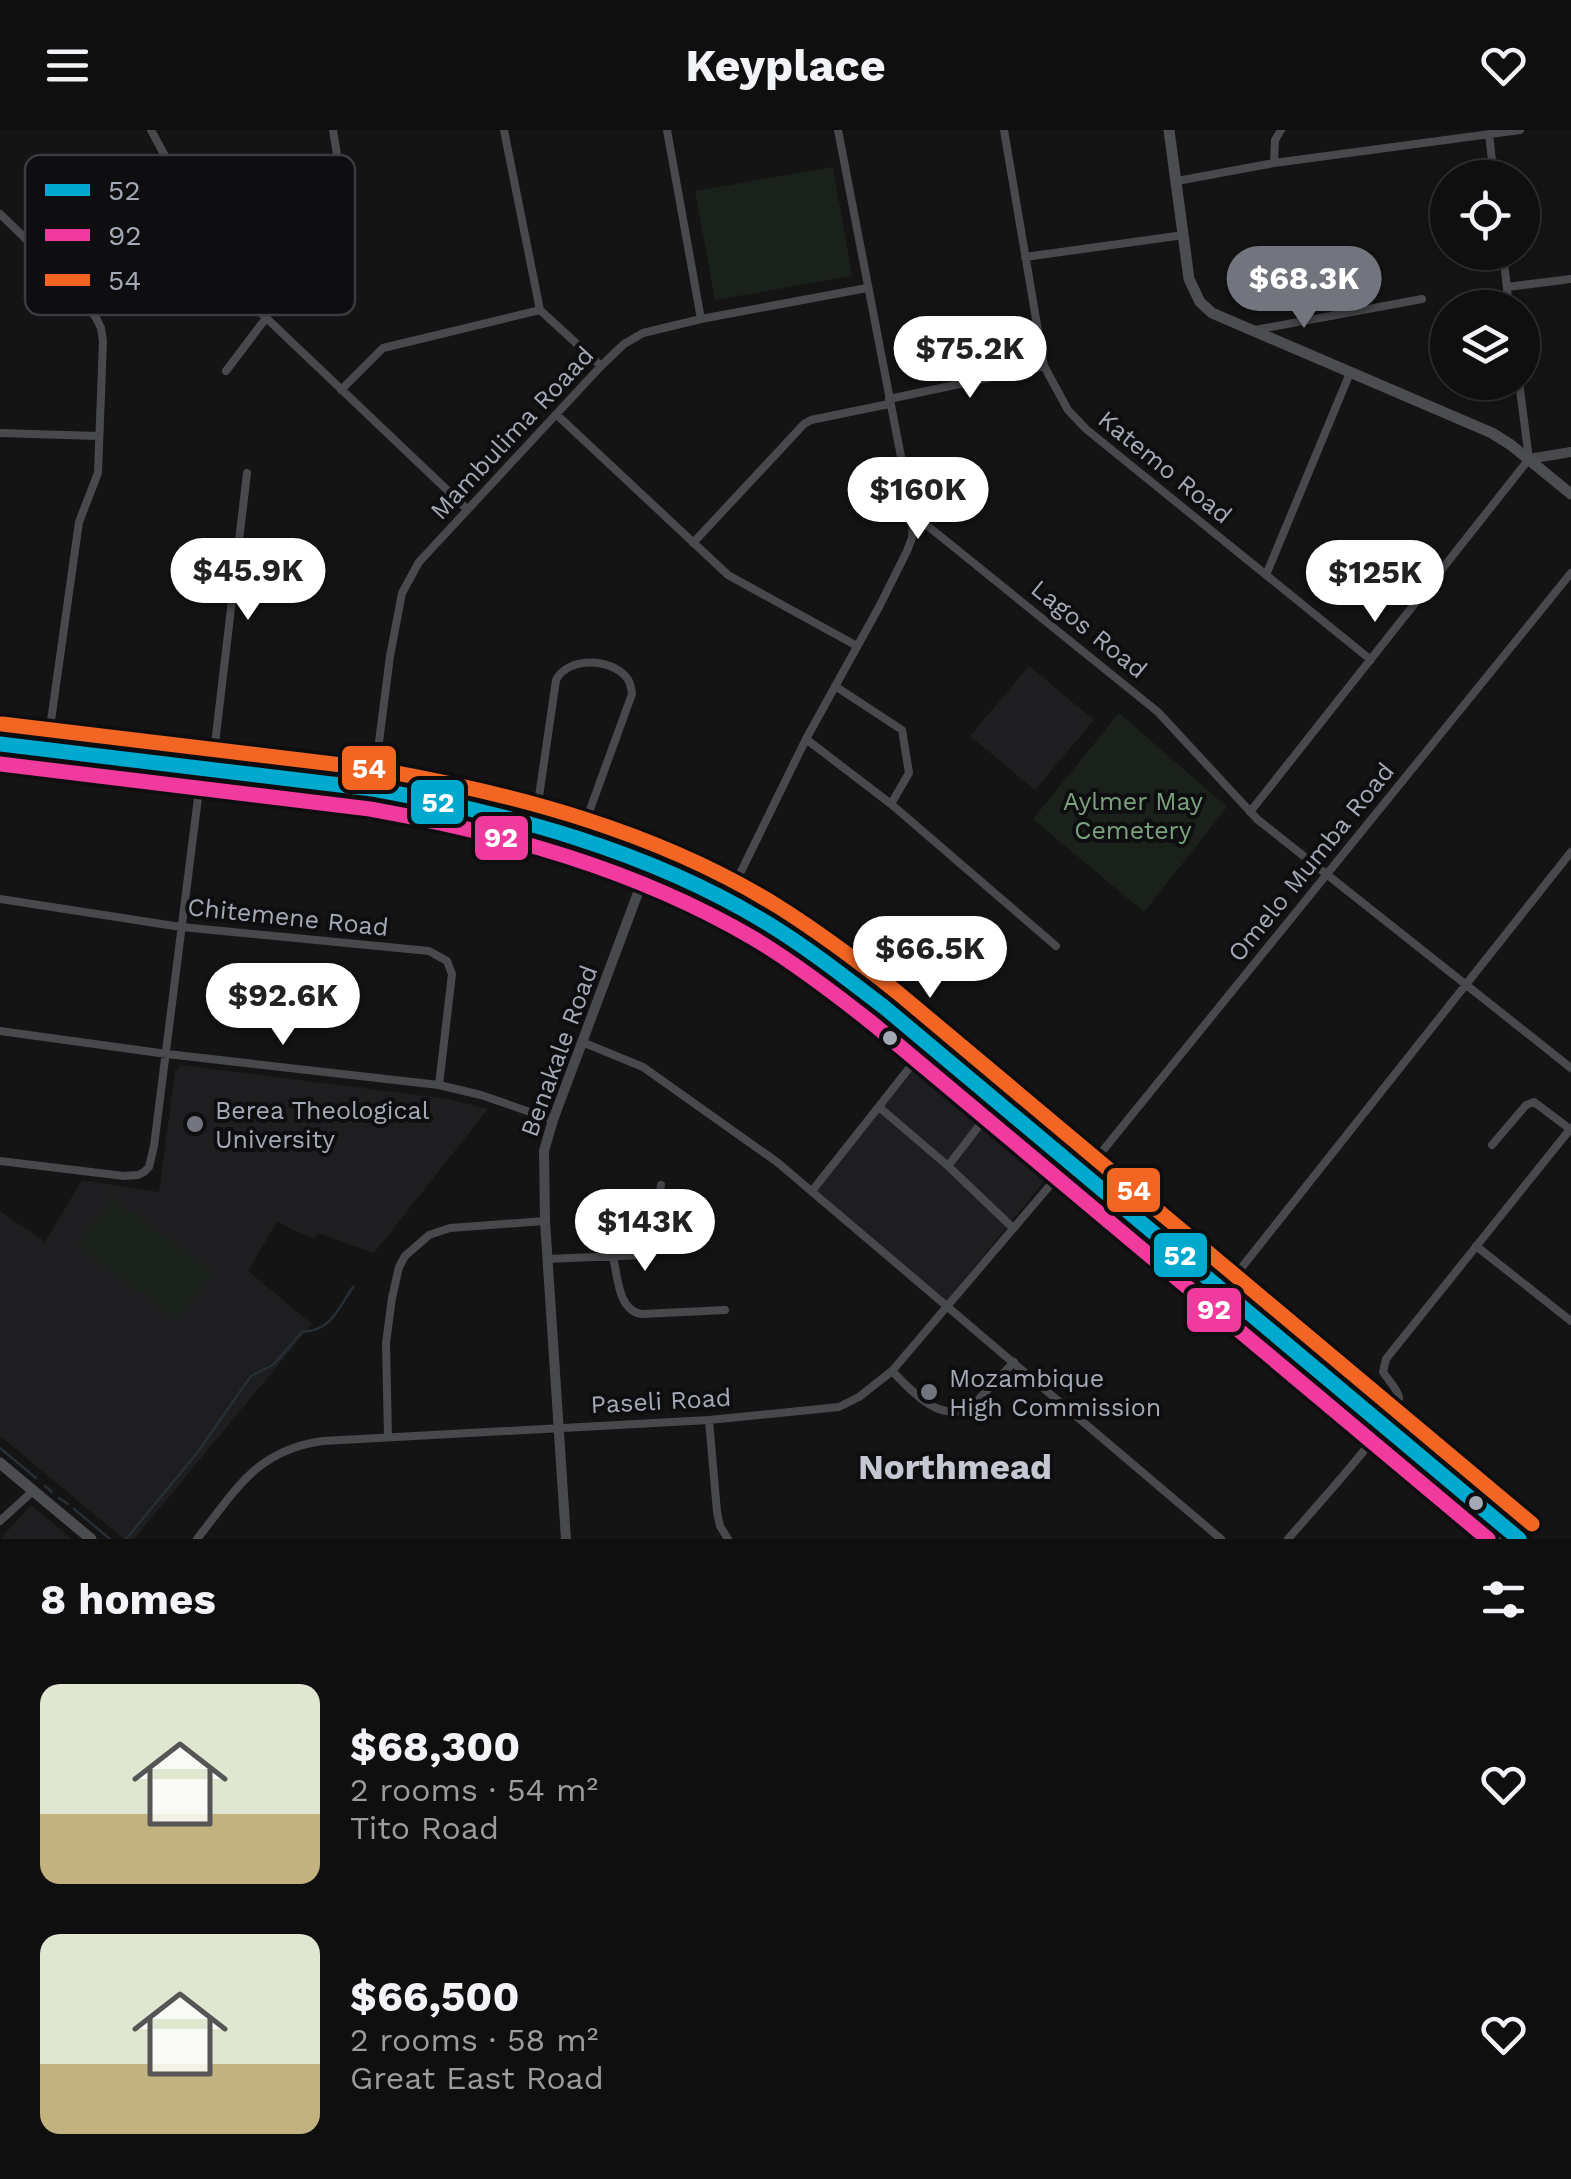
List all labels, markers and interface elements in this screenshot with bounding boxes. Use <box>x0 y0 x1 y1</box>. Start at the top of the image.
icon: menu <box>40 38 95 93</box>
icon: heart <box>1476 38 1531 93</box>
text: Keyplace <box>685 39 886 92</box>
legend <box>25 155 355 315</box>
map controls <box>1430 160 1540 400</box>
button: locate <box>1430 160 1540 270</box>
text: 52 <box>108 174 141 207</box>
text: 92 <box>108 219 142 252</box>
pin: $68.3K <box>1223 246 1385 331</box>
text: $68.3K <box>1249 259 1359 297</box>
text: 54 <box>108 264 141 297</box>
button: layers <box>1430 290 1540 400</box>
pin: $75.2K <box>889 316 1051 401</box>
text: $75.2K <box>916 329 1024 367</box>
street label: Mambulima Roaad <box>424 341 600 525</box>
street label: Katemo Road <box>1093 404 1237 530</box>
pin: $160K <box>848 457 988 542</box>
text: $160K <box>870 470 966 508</box>
pin: $45.9K <box>167 538 329 623</box>
pin: $125K <box>1305 540 1445 625</box>
text: $45.9K <box>192 551 304 589</box>
text: $125K <box>1328 553 1422 591</box>
street label: Lagos Road <box>1025 574 1153 684</box>
line badge: 54 <box>340 744 398 792</box>
text: 54 <box>352 752 386 785</box>
street label: Omelo Mumba Road <box>1222 757 1400 967</box>
line badge: 52 <box>409 778 466 826</box>
text: 52 <box>421 786 455 819</box>
park label: Aylmer May Cemetery <box>1063 787 1203 845</box>
line badge: 92 <box>473 814 530 862</box>
text: 92 <box>484 821 518 854</box>
street label: Chitemene Road <box>186 892 390 942</box>
pin: $66.5K <box>849 916 1011 1001</box>
text: $66.5K <box>875 929 985 967</box>
street label: Benakale Road <box>515 961 603 1141</box>
pin: $92.6K <box>202 963 364 1048</box>
text: $92.6K <box>228 976 338 1014</box>
unlabelled marker <box>880 1028 900 1048</box>
place label: Berea Theological University <box>215 1096 430 1154</box>
marker: Berea Theological University <box>184 1113 206 1135</box>
line badge: 54 <box>1105 1166 1162 1214</box>
text: 54 <box>1117 1174 1151 1207</box>
pin: $143K <box>575 1189 715 1274</box>
text: $143K <box>597 1202 693 1240</box>
line badge: 52 <box>1152 1231 1209 1279</box>
text: 52 <box>1163 1239 1197 1272</box>
line badge: 92 <box>1185 1286 1243 1334</box>
text: 92 <box>1197 1293 1231 1326</box>
place label: Mozambique High Commission <box>949 1364 1161 1422</box>
marker: Mozambique High Commission <box>918 1381 940 1403</box>
street label: Paseli Road <box>590 1383 732 1419</box>
district label: Northmead <box>858 1446 1052 1488</box>
unlabelled marker <box>1466 1493 1486 1513</box>
icon: filters <box>1476 1572 1531 1627</box>
text: 8 homes <box>40 1575 216 1624</box>
text: $68,300 <box>350 1722 520 1771</box>
icon: home <box>120 1724 240 1844</box>
icon: heart <box>1476 1757 1531 1812</box>
text: 2 rooms · 54 m² <box>350 1771 598 1809</box>
text: Tito Road <box>350 1809 499 1847</box>
text: $66,500 <box>350 1972 519 2021</box>
icon: home <box>120 1974 240 2094</box>
icon: heart <box>1476 2007 1531 2062</box>
text: 2 rooms · 58 m² <box>350 2021 598 2059</box>
text: Great East Road <box>350 2059 604 2097</box>

